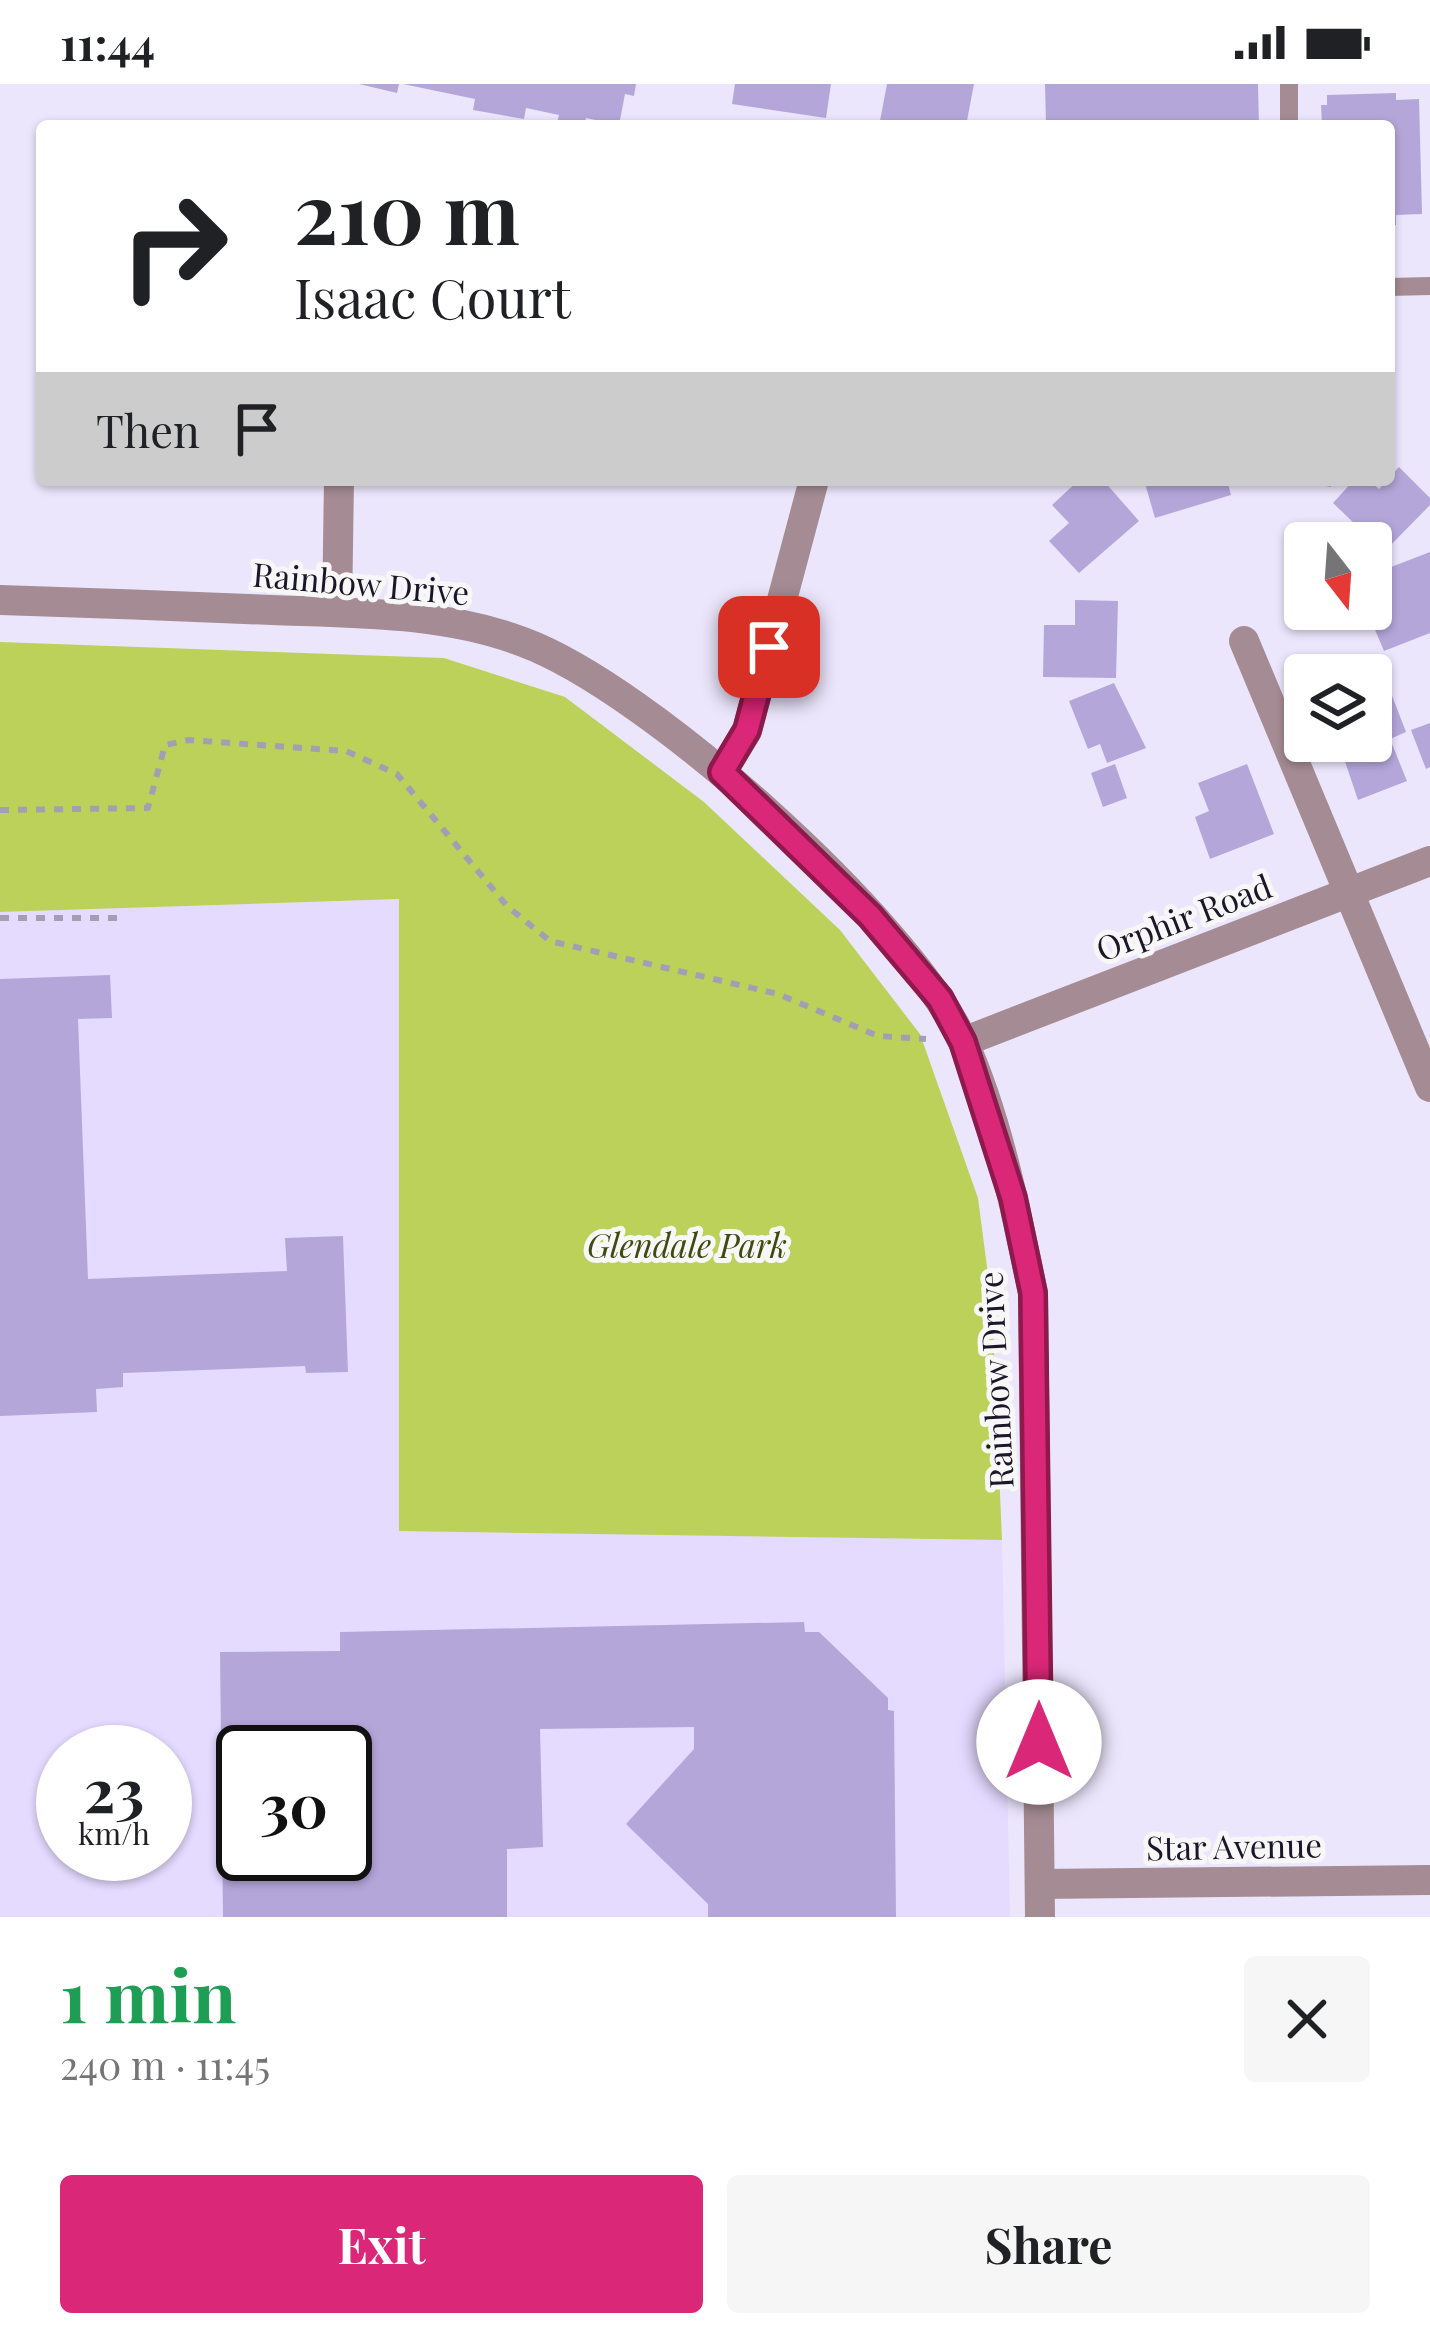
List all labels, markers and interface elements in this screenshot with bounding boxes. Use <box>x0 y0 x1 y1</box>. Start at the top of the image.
text: 11:44 <box>60 12 155 72</box>
text: 210 m <box>294 154 520 266</box>
icon: right <box>96 168 252 324</box>
text: Isaac Court <box>294 261 571 333</box>
icon: arrive <box>224 396 290 462</box>
text: Then <box>96 399 200 459</box>
north arrow <box>1284 522 1392 630</box>
map controls <box>1284 522 1392 762</box>
street label: Rainbow Drive <box>251 551 471 613</box>
pin <box>718 596 820 698</box>
icon: arrive <box>736 614 802 680</box>
button: layers <box>1284 654 1392 762</box>
street label: Orphir Road <box>1089 863 1277 970</box>
park label: Glendale Park <box>587 1222 787 1266</box>
street label: Rainbow Drive <box>966 1271 1022 1490</box>
position arrow <box>976 1679 1102 1805</box>
speed limit sign: 30 <box>216 1725 372 1881</box>
text: 23 <box>84 1748 144 1828</box>
text: km/h <box>78 1813 150 1853</box>
street label: Star Avenue <box>1146 1821 1322 1869</box>
text: 1 min <box>60 1945 236 2041</box>
button: close <box>1244 1956 1370 2082</box>
text: 240 m · 11:45 <box>60 2038 270 2090</box>
button: Exit <box>60 2175 703 2313</box>
button: Share <box>727 2175 1370 2313</box>

